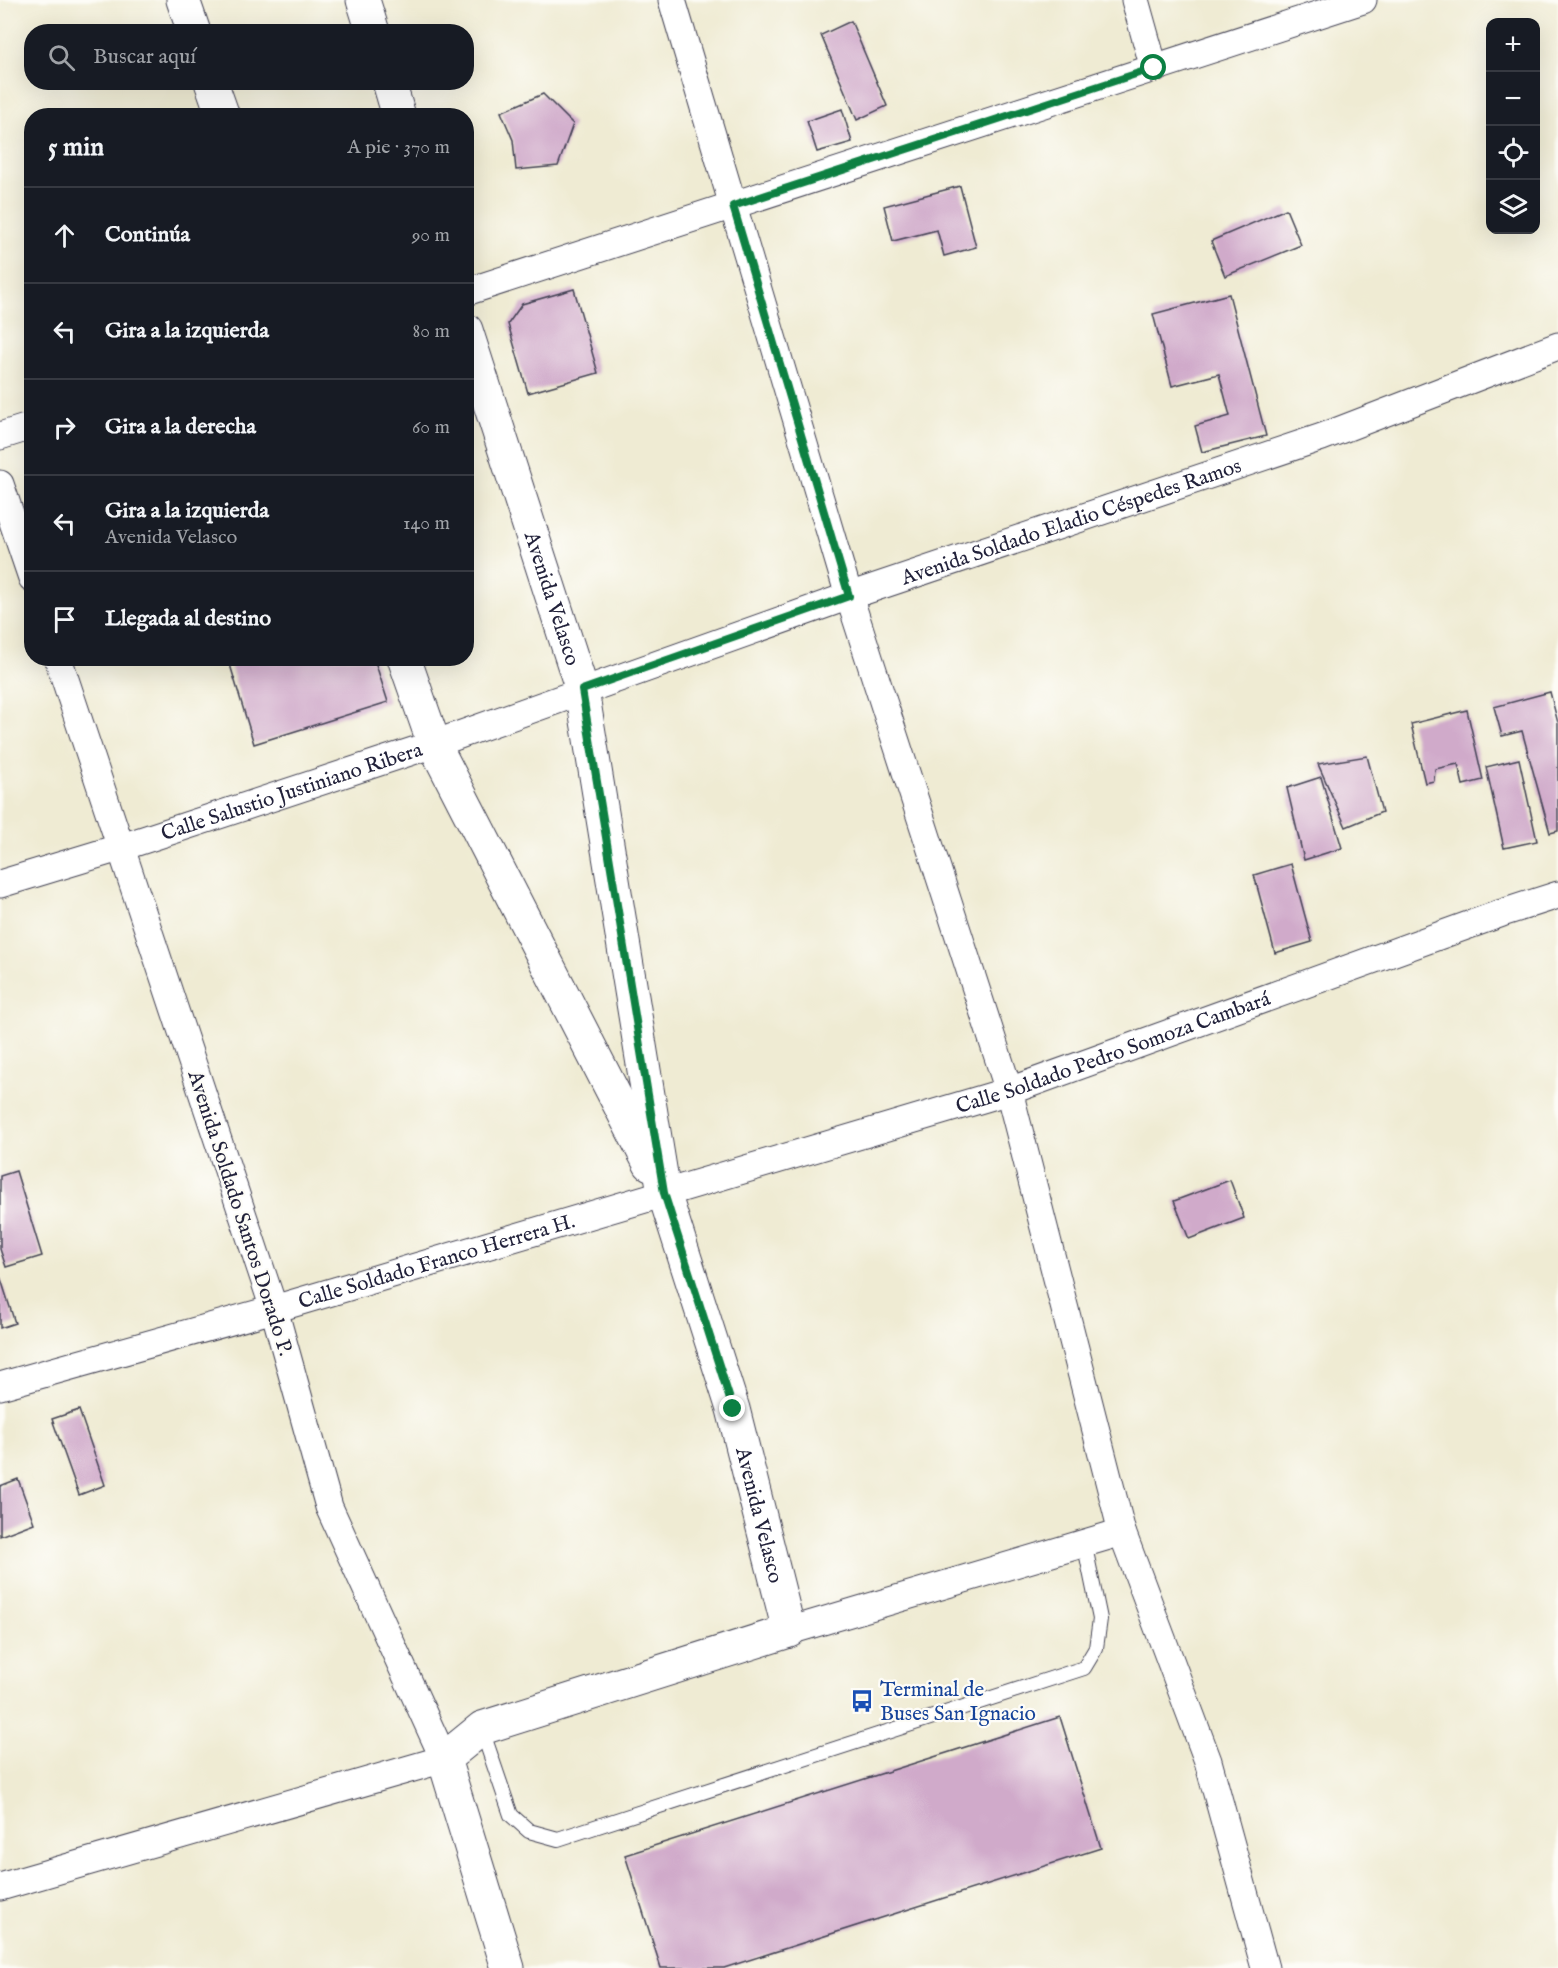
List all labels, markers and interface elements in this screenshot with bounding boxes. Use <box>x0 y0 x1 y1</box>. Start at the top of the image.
map controls <box>1486 18 1540 234</box>
button: + <box>1486 18 1540 72</box>
search box <box>24 24 474 90</box>
icon: search <box>45 41 78 74</box>
text: Buscar aquí <box>93 43 196 71</box>
route start <box>1140 54 1166 80</box>
button: − <box>1486 72 1540 126</box>
button: locate <box>1486 126 1540 180</box>
text: 5 min <box>48 131 104 164</box>
text: A pie · 370 m <box>347 135 450 160</box>
button: layers <box>1486 180 1540 234</box>
icon: ahead <box>48 219 81 252</box>
text: Continúa <box>105 221 190 249</box>
text: 90 m <box>412 223 450 248</box>
icon: left <box>48 315 81 348</box>
text: Gira a la izquierda <box>105 317 269 345</box>
text: 80 m <box>413 319 450 344</box>
icon: right <box>48 411 81 444</box>
text: Gira a la derecha <box>105 413 256 441</box>
text: 60 m <box>412 415 450 440</box>
street label: Avenida Soldado Eladio Céspedes Ramos <box>897 453 1245 593</box>
text: Gira a la izquierda <box>105 497 269 525</box>
icon: left <box>48 507 81 540</box>
text: 140 m <box>403 511 450 536</box>
text: Avenida Velasco <box>105 525 237 550</box>
street label: Avenida Velasco <box>517 528 585 669</box>
icon: arrive <box>48 603 81 636</box>
text: Llegada al destino <box>105 605 271 633</box>
street label: Calle Salustio Justiniano Ribera <box>158 736 427 848</box>
street label: Calle Soldado Pedro Somoza Cambará <box>953 985 1275 1121</box>
street label: Avenida Soldado Santos Dorado P. <box>180 1066 299 1359</box>
street label: Calle Soldado Franco Herrera H. <box>295 1208 578 1316</box>
route end <box>719 1395 745 1421</box>
street label: Avenida Velasco <box>728 1444 788 1586</box>
place label: Terminal de Buses San Ignacio <box>880 1677 1036 1728</box>
bus stop icon: Terminal de Buses San Ignacio <box>849 1688 875 1714</box>

